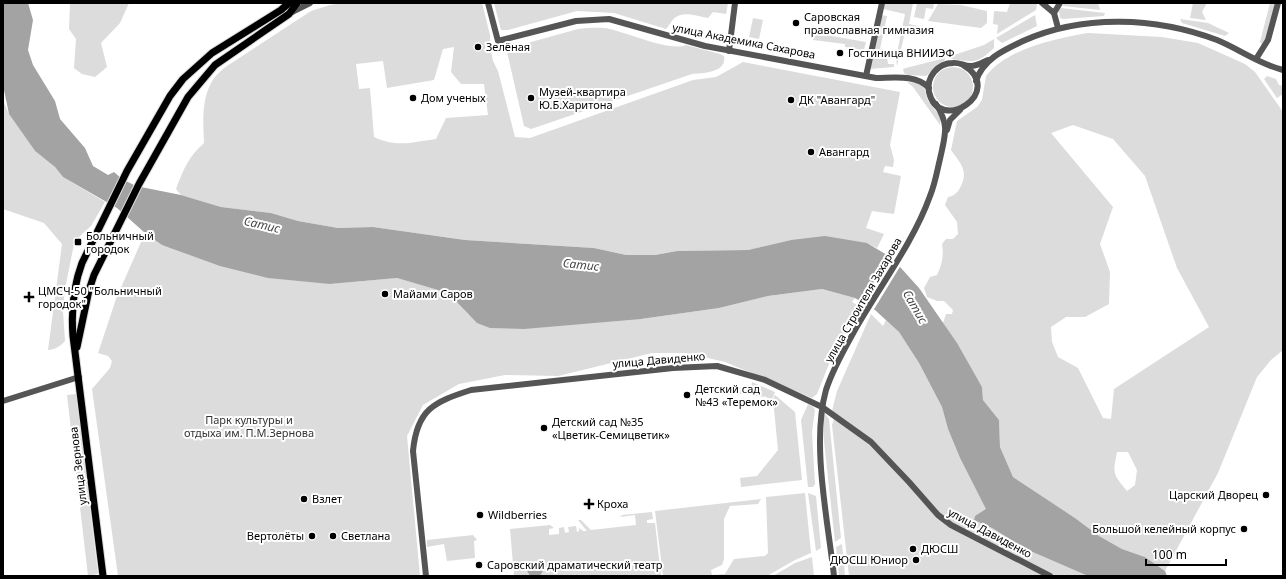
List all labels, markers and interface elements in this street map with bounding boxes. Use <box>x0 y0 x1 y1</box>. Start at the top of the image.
place label: Саровская православная гимназия <box>804 9 934 37</box>
marker: Саровская православная гимназия <box>791 18 801 28</box>
street label: улица Академика Сахарова <box>671 19 817 62</box>
place label: Зелёная <box>486 39 530 54</box>
marker: Зелёная <box>473 42 483 52</box>
place label: Гостиница ВНИИЭФ <box>848 45 954 60</box>
marker: Гостиница ВНИИЭФ <box>835 48 845 58</box>
place label: Музей-квартира Ю.Б.Харитона <box>539 84 626 112</box>
place label: Дом ученых <box>421 90 486 105</box>
place label: ДК "Авангард" <box>799 92 875 107</box>
marker: Дом ученых <box>408 93 418 103</box>
marker: Музей-квартира Ю.Б.Харитона <box>526 93 536 103</box>
marker: ДК "Авангард" <box>786 95 796 105</box>
place label: Авангард <box>819 144 870 159</box>
marker: Авангард <box>806 147 816 157</box>
water label: Сатис <box>242 212 282 237</box>
place label: Больничный городок <box>86 228 154 256</box>
street label: улица Строителя Захарова <box>820 234 905 365</box>
marker: Больничный городок <box>73 237 83 247</box>
water label: Сатис <box>562 254 600 275</box>
place label: ЦМСЧ-50 "Больничный городок" <box>38 283 162 311</box>
place label: Майами Саров <box>393 286 473 301</box>
water label: Сатис <box>899 287 932 327</box>
marker: Майами Саров <box>380 289 390 299</box>
marker: ЦМСЧ-50 "Больничный городок" <box>23 291 35 303</box>
street label: улица Давиденко <box>612 348 706 371</box>
place label: Детский сад №43 «Теремок» <box>695 381 778 409</box>
marker: Детский сад №43 «Теремок» <box>682 390 692 400</box>
park label: Парк культуры и отдыха им. П.М.Зернова <box>184 412 314 440</box>
place label: Детский сад №35 «Цветик-Семицветик» <box>552 414 670 442</box>
marker: Детский сад №35 «Цветик-Семицветик» <box>539 423 549 433</box>
street label: улица Зернова <box>65 426 90 506</box>
place label: Царский Дворец <box>1169 487 1258 502</box>
marker: Царский Дворец <box>1261 490 1271 500</box>
place label: Взлет <box>312 491 342 506</box>
marker: Взлет <box>299 494 309 504</box>
place label: Кроха <box>597 496 628 511</box>
marker: Кроха <box>584 499 594 509</box>
street label: улица Давиденко <box>946 504 1035 561</box>
place label: Wildberries <box>488 507 547 522</box>
marker: Wildberries <box>475 510 485 520</box>
place label: Большой келейный корпус <box>1092 521 1236 536</box>
marker: Большой келейный корпус <box>1239 524 1249 534</box>
place label: Вертолёты <box>247 528 304 543</box>
place label: Светлана <box>341 528 390 543</box>
marker: Вертолёты <box>307 531 317 541</box>
marker: Светлана <box>328 531 338 541</box>
place label: ДЮСШ <box>921 541 958 556</box>
scale bar <box>1146 541 1226 567</box>
marker: ДЮСШ <box>908 544 918 554</box>
text: 100 m <box>1152 546 1187 563</box>
place label: ДЮСШ Юниор <box>830 552 908 567</box>
marker: ДЮСШ Юниор <box>911 555 921 565</box>
place label: Саровский драматический театр <box>487 557 663 572</box>
marker: Саровский драматический театр <box>474 560 484 570</box>

